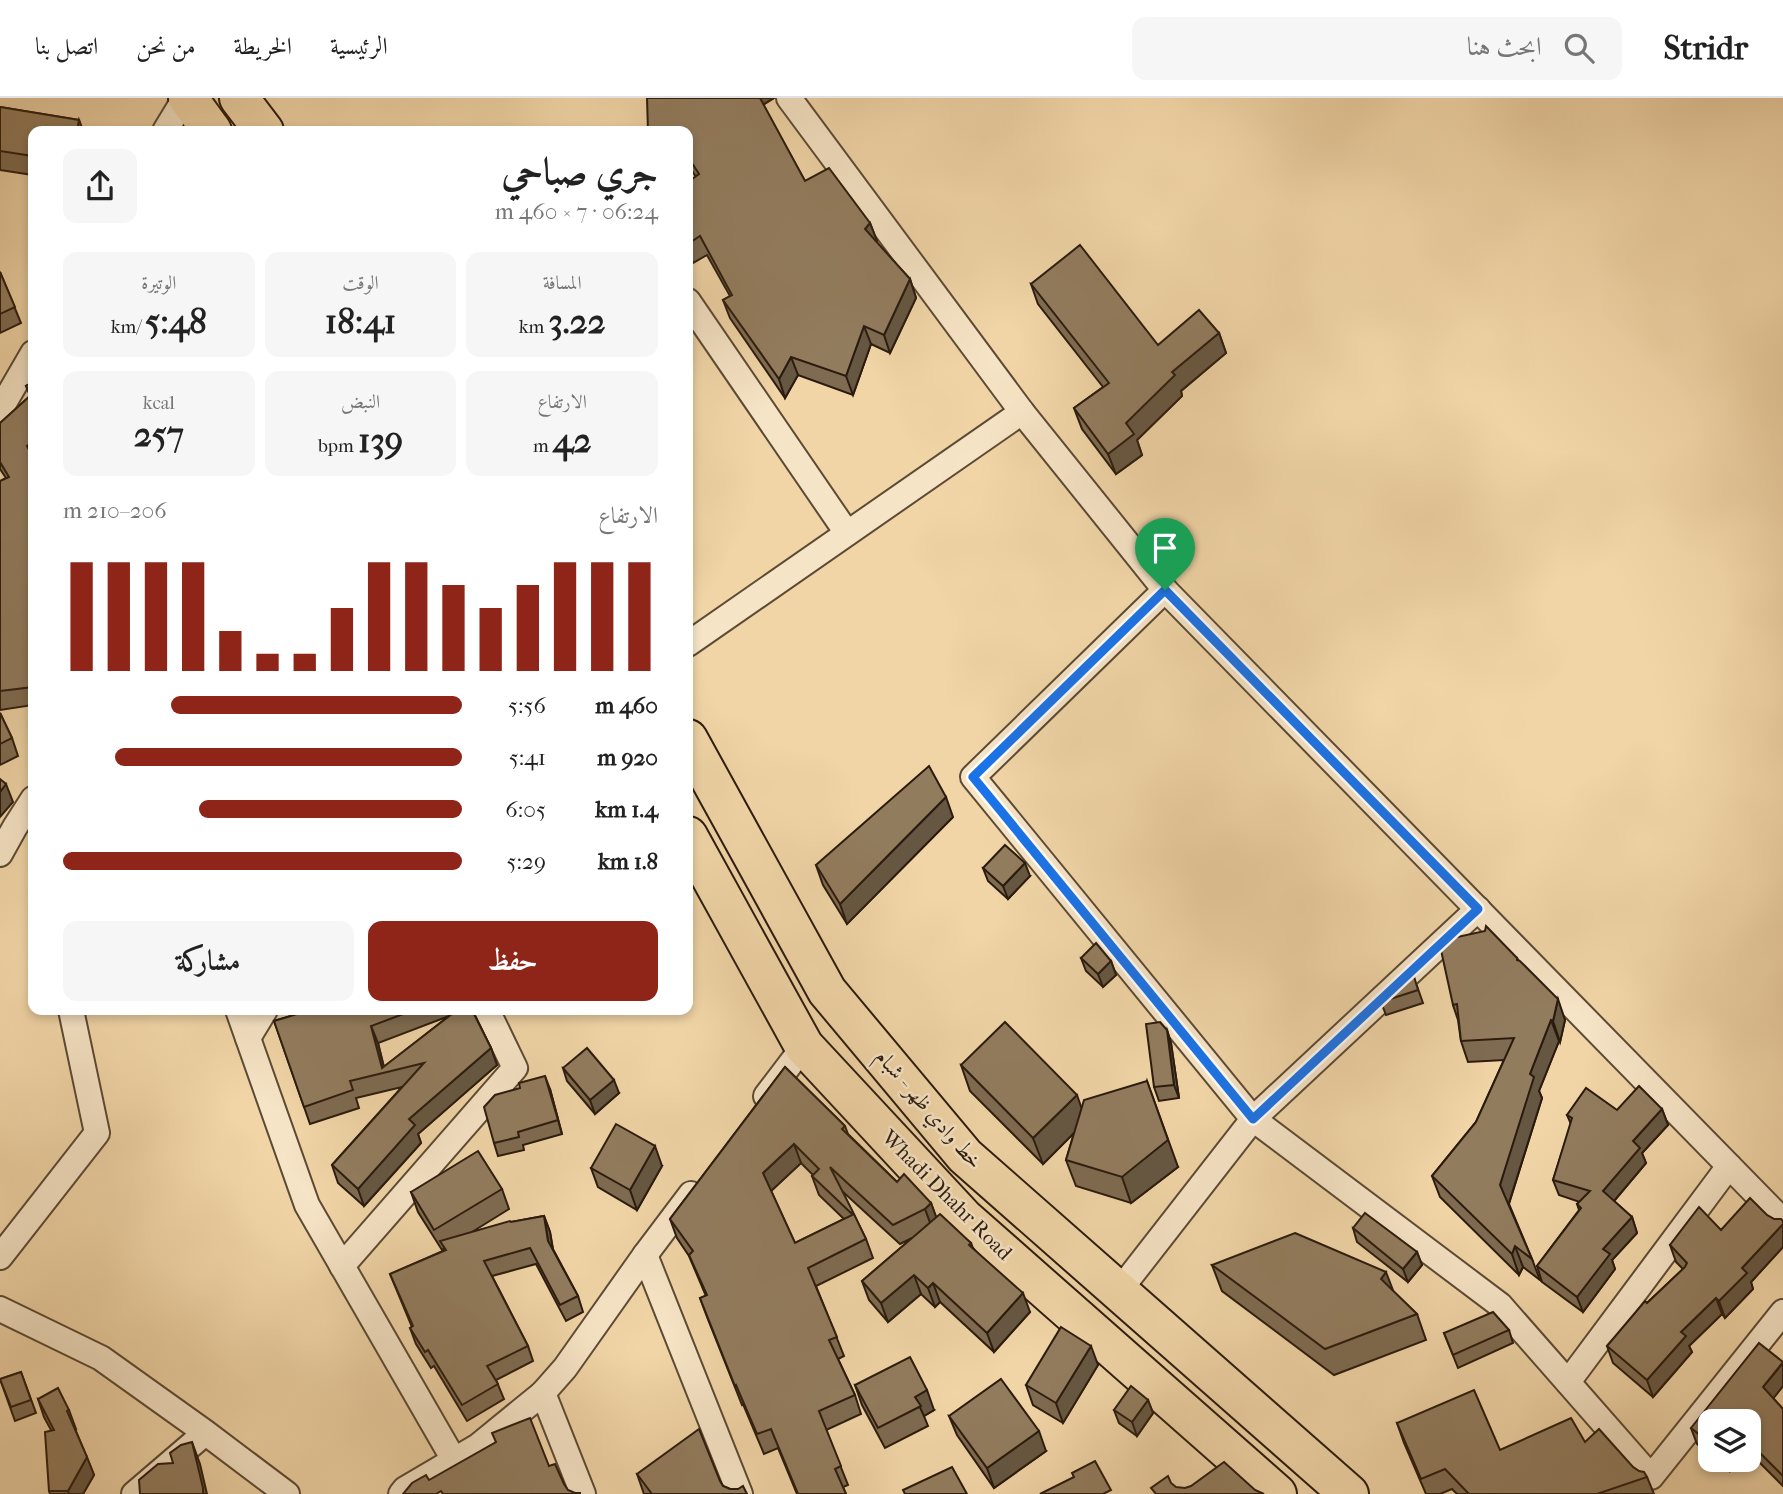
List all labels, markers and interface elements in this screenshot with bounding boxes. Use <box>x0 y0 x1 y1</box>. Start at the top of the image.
search box <box>1132 17 1622 80</box>
icon: search <box>1560 29 1598 67</box>
text: Stridr <box>1664 29 1748 68</box>
text: ابحث هنا <box>1467 31 1542 62</box>
text: اتصل بنا <box>35 32 98 60</box>
text: من نحن <box>136 32 196 60</box>
text: الخريطة <box>234 32 292 60</box>
text: الرئيسية <box>330 32 388 60</box>
button: share <box>63 149 137 223</box>
text: جري صباحي <box>501 149 658 194</box>
text: 06:24 · 7 × 460 m <box>495 198 658 225</box>
text: الوتيرة <box>141 272 176 294</box>
text: الوقت <box>342 272 379 294</box>
text: المسافة <box>543 272 582 294</box>
text: 5:48 <box>145 301 207 342</box>
text: 18:41 <box>325 301 396 342</box>
text: 3.22 <box>548 301 606 342</box>
text: /km <box>111 316 145 338</box>
text: km <box>519 316 548 338</box>
text: النبض <box>341 391 380 413</box>
text: الارتفاع <box>538 391 587 413</box>
text: kcal <box>143 392 175 414</box>
text: 257 <box>134 414 184 455</box>
text: 139 <box>358 420 403 461</box>
text: 42 <box>553 420 591 461</box>
text: bpm <box>318 435 358 457</box>
text: m <box>533 435 553 457</box>
text: 206–210 m <box>63 497 167 524</box>
text: الارتفاع <box>598 502 658 529</box>
pin <box>1135 518 1195 590</box>
icon: arrive <box>1146 529 1184 567</box>
text: 5:56 <box>508 692 546 719</box>
text: 460 m <box>595 692 658 719</box>
text: 5:41 <box>509 744 546 771</box>
text: 920 m <box>597 744 658 771</box>
text: 6:05 <box>505 796 546 823</box>
text: 1.4 km <box>595 796 658 823</box>
text: 5:29 <box>507 848 546 875</box>
text: 1.8 km <box>598 848 658 875</box>
button: مشاركة <box>63 921 354 1001</box>
button: حفظ <box>368 921 658 1001</box>
street label: خط وادي ظهر - شبام <box>866 1044 987 1177</box>
street label: Whadi Dhahr Road <box>876 1124 1017 1265</box>
map controls <box>1698 1409 1761 1472</box>
button: layers <box>1698 1409 1761 1472</box>

